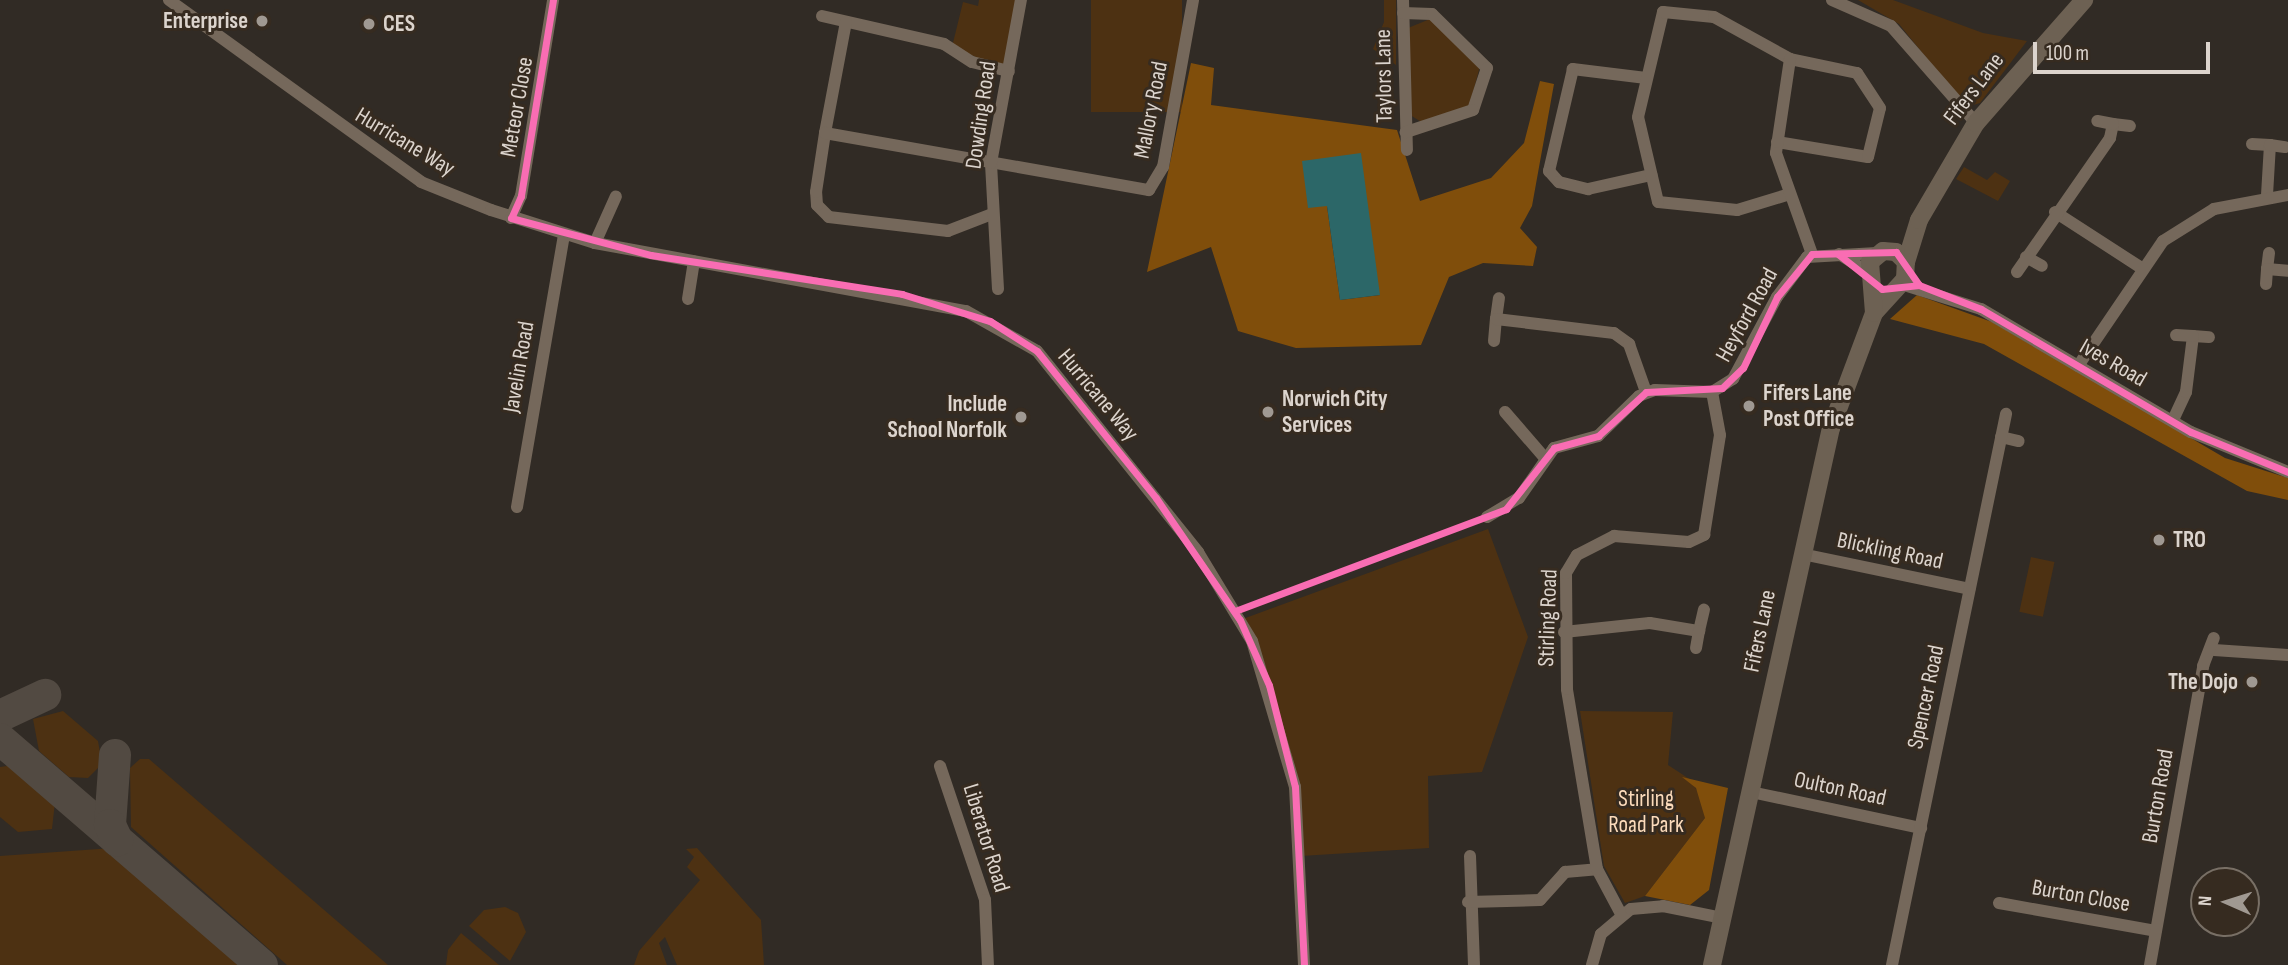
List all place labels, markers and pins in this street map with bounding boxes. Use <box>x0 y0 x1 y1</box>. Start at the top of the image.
place label: Enterprise <box>163 7 248 35</box>
place label: CES <box>383 10 415 38</box>
marker: Enterprise <box>254 13 270 29</box>
marker: CES <box>361 16 377 32</box>
place label: Fifers Lane Post Office <box>1763 379 1854 433</box>
place label: Norwich City Services <box>1282 385 1388 439</box>
place label: Include School Norfolk <box>887 390 1007 444</box>
marker: Fifers Lane Post Office <box>1741 398 1757 414</box>
marker: Norwich City Services <box>1260 404 1276 420</box>
marker: Include School Norfolk <box>1013 409 1029 425</box>
place label: TRO <box>2173 526 2206 554</box>
marker: TRO <box>2151 532 2167 548</box>
place label: The Dojo <box>2168 668 2238 696</box>
marker: The Dojo <box>2244 674 2260 690</box>

